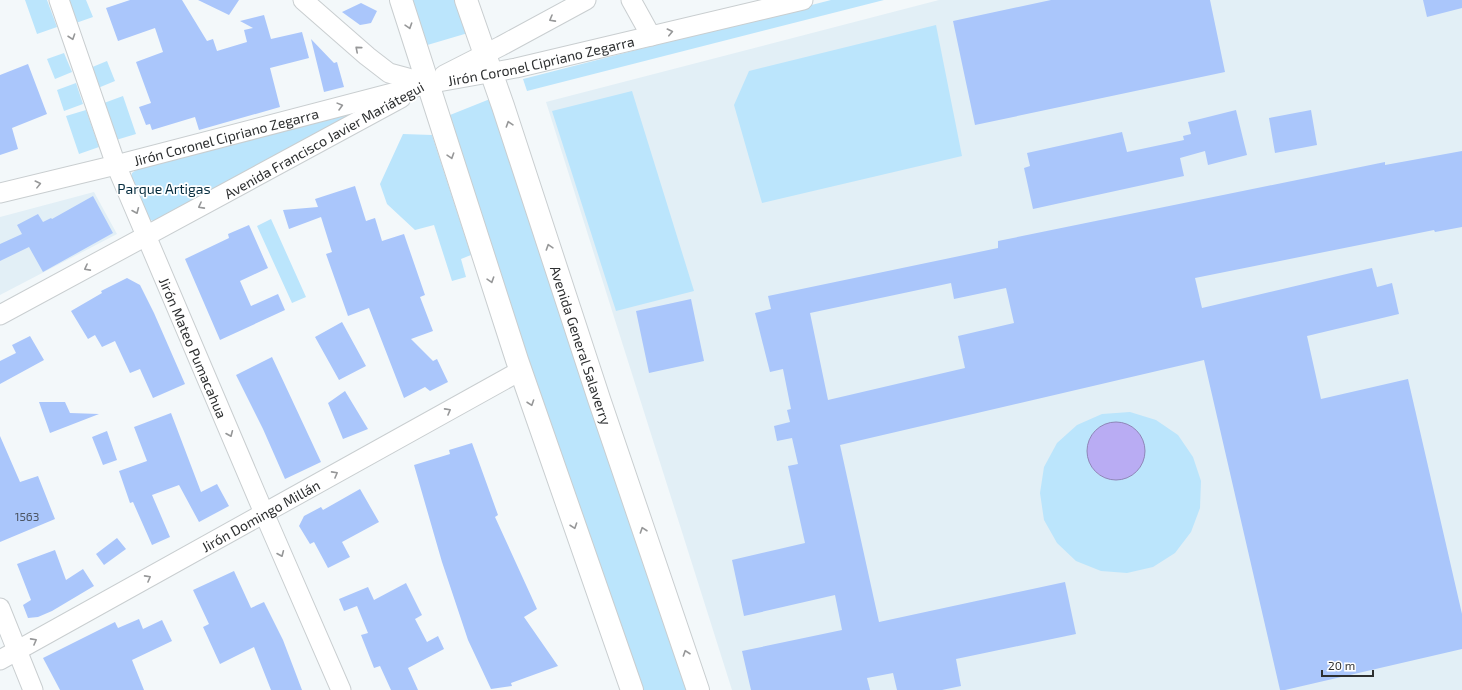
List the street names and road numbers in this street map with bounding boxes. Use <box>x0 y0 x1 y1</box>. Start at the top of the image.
street label: Jirón Coronel Cipriano Zegarra <box>446 32 636 89</box>
street label: Avenida Francisco Javier Mariátegui <box>221 78 427 202</box>
street label: Jirón Coronel Cipriano Zegarra <box>132 104 320 169</box>
street label: Avenida General Salaverry <box>547 263 616 428</box>
street label: Jirón Mateo Pumacahua <box>156 275 231 421</box>
street label: Jirón Domingo Millán <box>198 476 323 555</box>

